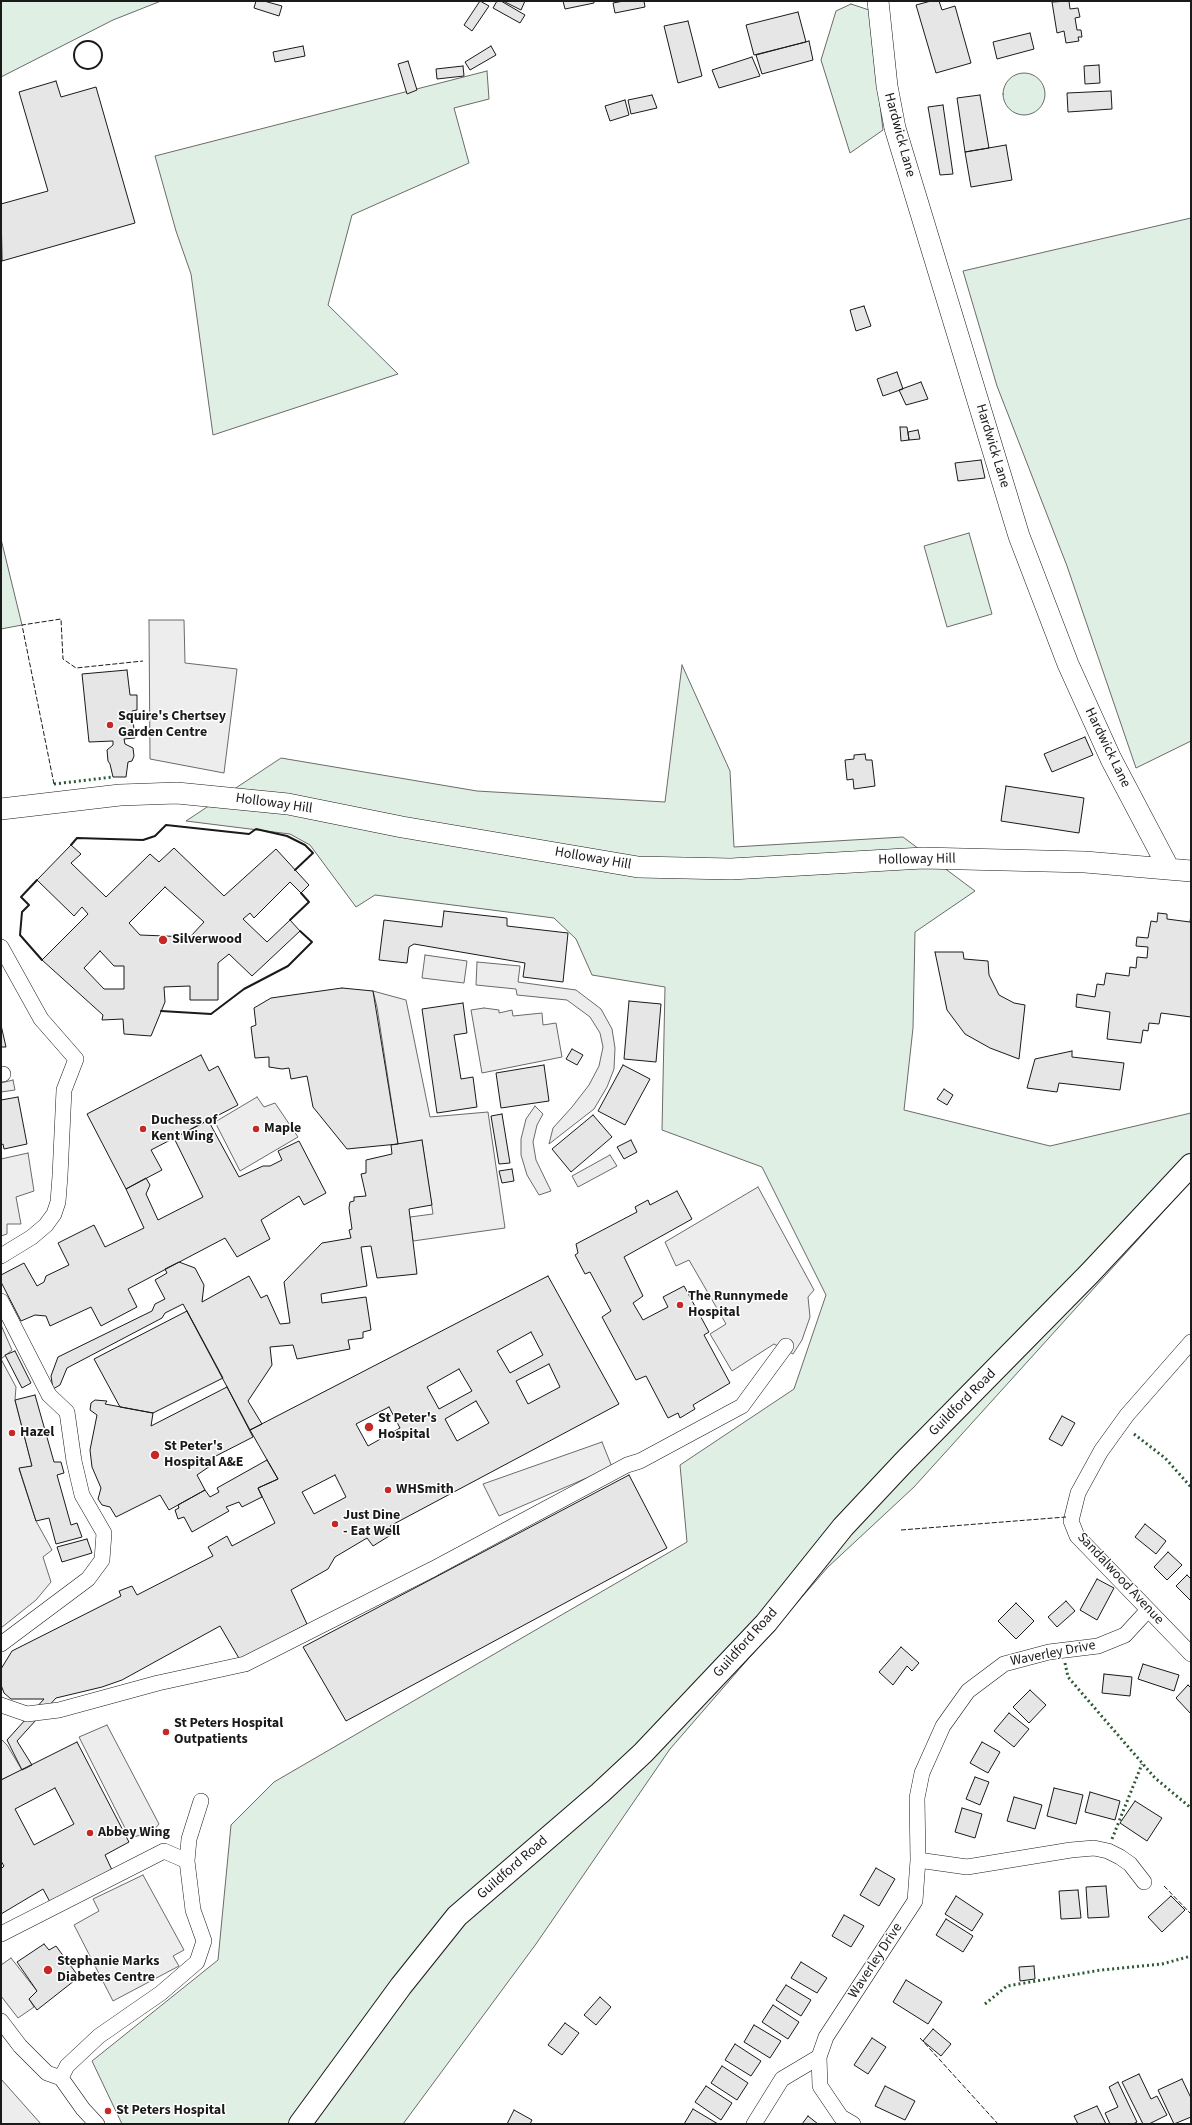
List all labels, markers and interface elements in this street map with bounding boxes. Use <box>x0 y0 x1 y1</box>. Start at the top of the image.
street label: Hardwick Lane <box>880 91 918 179</box>
street label: Hardwick Lane <box>971 402 1013 490</box>
street label: Hardwick Lane <box>1080 705 1134 791</box>
place label: Squire's Chertsey Garden Centre <box>118 709 226 742</box>
marker: Squire's Chertsey Garden Centre <box>105 720 115 730</box>
street label: Holloway Hill <box>234 790 314 818</box>
street label: Holloway Hill <box>553 844 633 874</box>
street label: Holloway Hill <box>878 851 956 869</box>
place label: Silverwood <box>172 932 242 948</box>
marker: Silverwood <box>157 934 169 946</box>
place label: Duchess of Kent Wing <box>151 1113 217 1146</box>
place label: Maple <box>264 1121 301 1137</box>
marker: Duchess of Kent Wing <box>138 1124 148 1134</box>
marker: Maple <box>251 1124 261 1134</box>
place label: The Runnymede Hospital <box>688 1289 788 1322</box>
marker: The Runnymede Hospital <box>675 1300 685 1310</box>
street label: Guildford Road <box>926 1366 1000 1440</box>
place label: St Peter's Hospital <box>378 1411 437 1444</box>
marker: St Peter's Hospital <box>363 1421 375 1433</box>
place label: Hazel <box>20 1425 54 1441</box>
marker: Hazel <box>7 1428 17 1438</box>
place label: St Peter's Hospital A&E <box>164 1439 244 1472</box>
marker: St Peter's Hospital A&E <box>149 1449 161 1461</box>
place label: WHSmith <box>396 1482 454 1498</box>
marker: WHSmith <box>383 1485 393 1495</box>
place label: Just Dine - Eat Well <box>343 1508 400 1540</box>
marker: Just Dine - Eat Well <box>330 1519 340 1529</box>
street label: Sandalwood Avenue <box>1073 1530 1167 1628</box>
street label: Guildford Road <box>710 1605 782 1681</box>
street label: Waverley Drive <box>1009 1638 1097 1670</box>
place label: St Peters Hospital Outpatients <box>174 1716 283 1748</box>
marker: St Peters Hospital Outpatients <box>161 1727 171 1737</box>
place label: Abbey Wing <box>98 1825 170 1841</box>
marker: Abbey Wing <box>85 1828 95 1838</box>
street label: Guildford Road <box>474 1833 552 1903</box>
street label: Waverley Drive <box>845 1920 907 2002</box>
place label: Stephanie Marks Diabetes Centre <box>57 1954 160 1986</box>
marker: Stephanie Marks Diabetes Centre <box>42 1964 54 1976</box>
place label: St Peters Hospital <box>116 2103 225 2119</box>
marker: St Peters Hospital <box>103 2106 113 2116</box>

